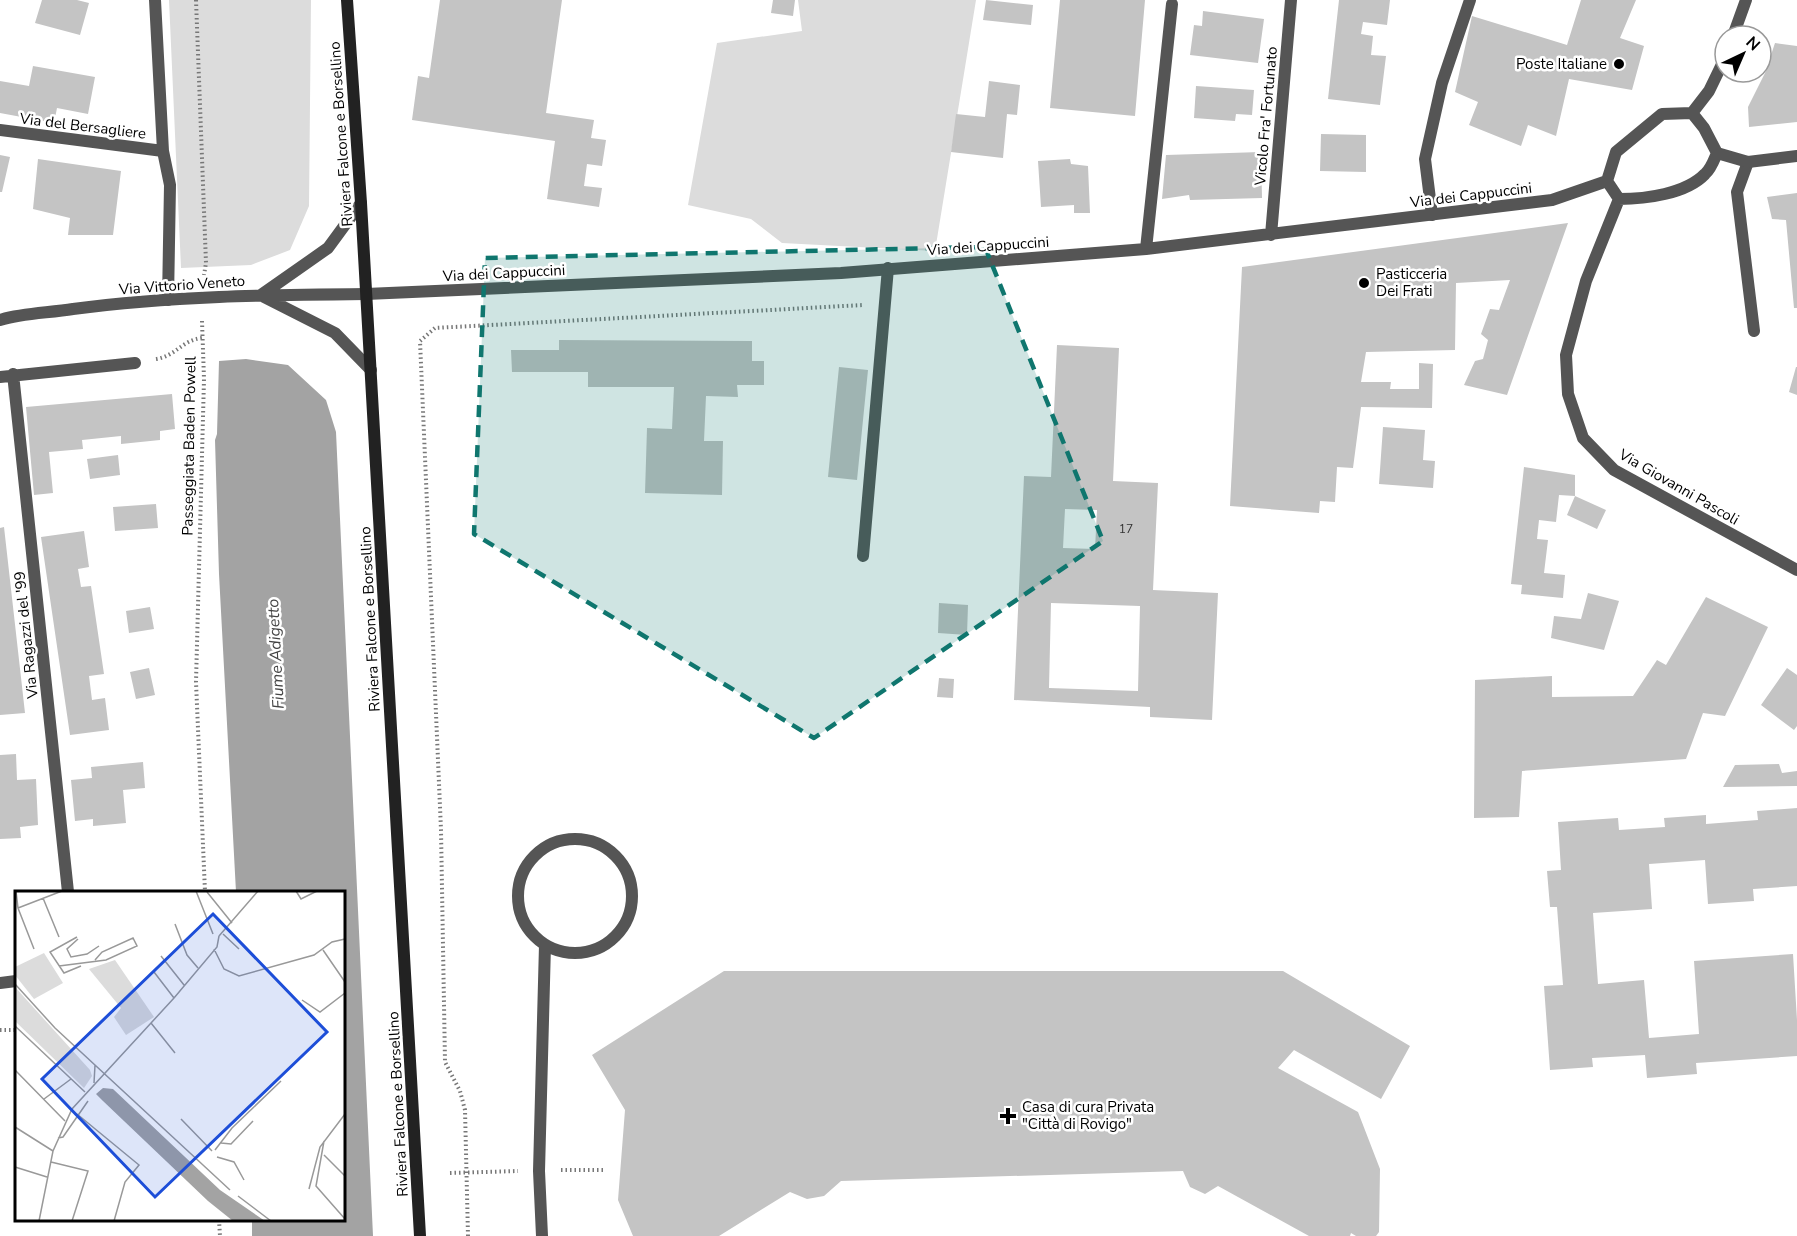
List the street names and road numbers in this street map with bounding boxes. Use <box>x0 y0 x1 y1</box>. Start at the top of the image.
street label: Riviera Falcone e Borsellino <box>325 41 357 227</box>
street label: Vicolo Fra' Fortunato <box>1250 46 1282 187</box>
street label: Via del Bersagliere <box>18 108 147 144</box>
street label: Via dei Cappuccini <box>1408 178 1533 213</box>
street label: Via dei Cappuccini <box>925 232 1050 260</box>
street label: Via dei Cappuccini <box>441 260 566 286</box>
street label: Via Vittorio Veneto <box>117 271 246 299</box>
street label: Passeggiata Baden Powell <box>177 356 201 536</box>
street label: Via Giovanni Pascoli <box>1614 444 1743 530</box>
street label: Riviera Falcone e Borsellino <box>355 526 385 712</box>
street label: Via Ragazzi del '99 <box>9 570 43 701</box>
street label: Riviera Falcone e Borsellino <box>383 1011 413 1197</box>

